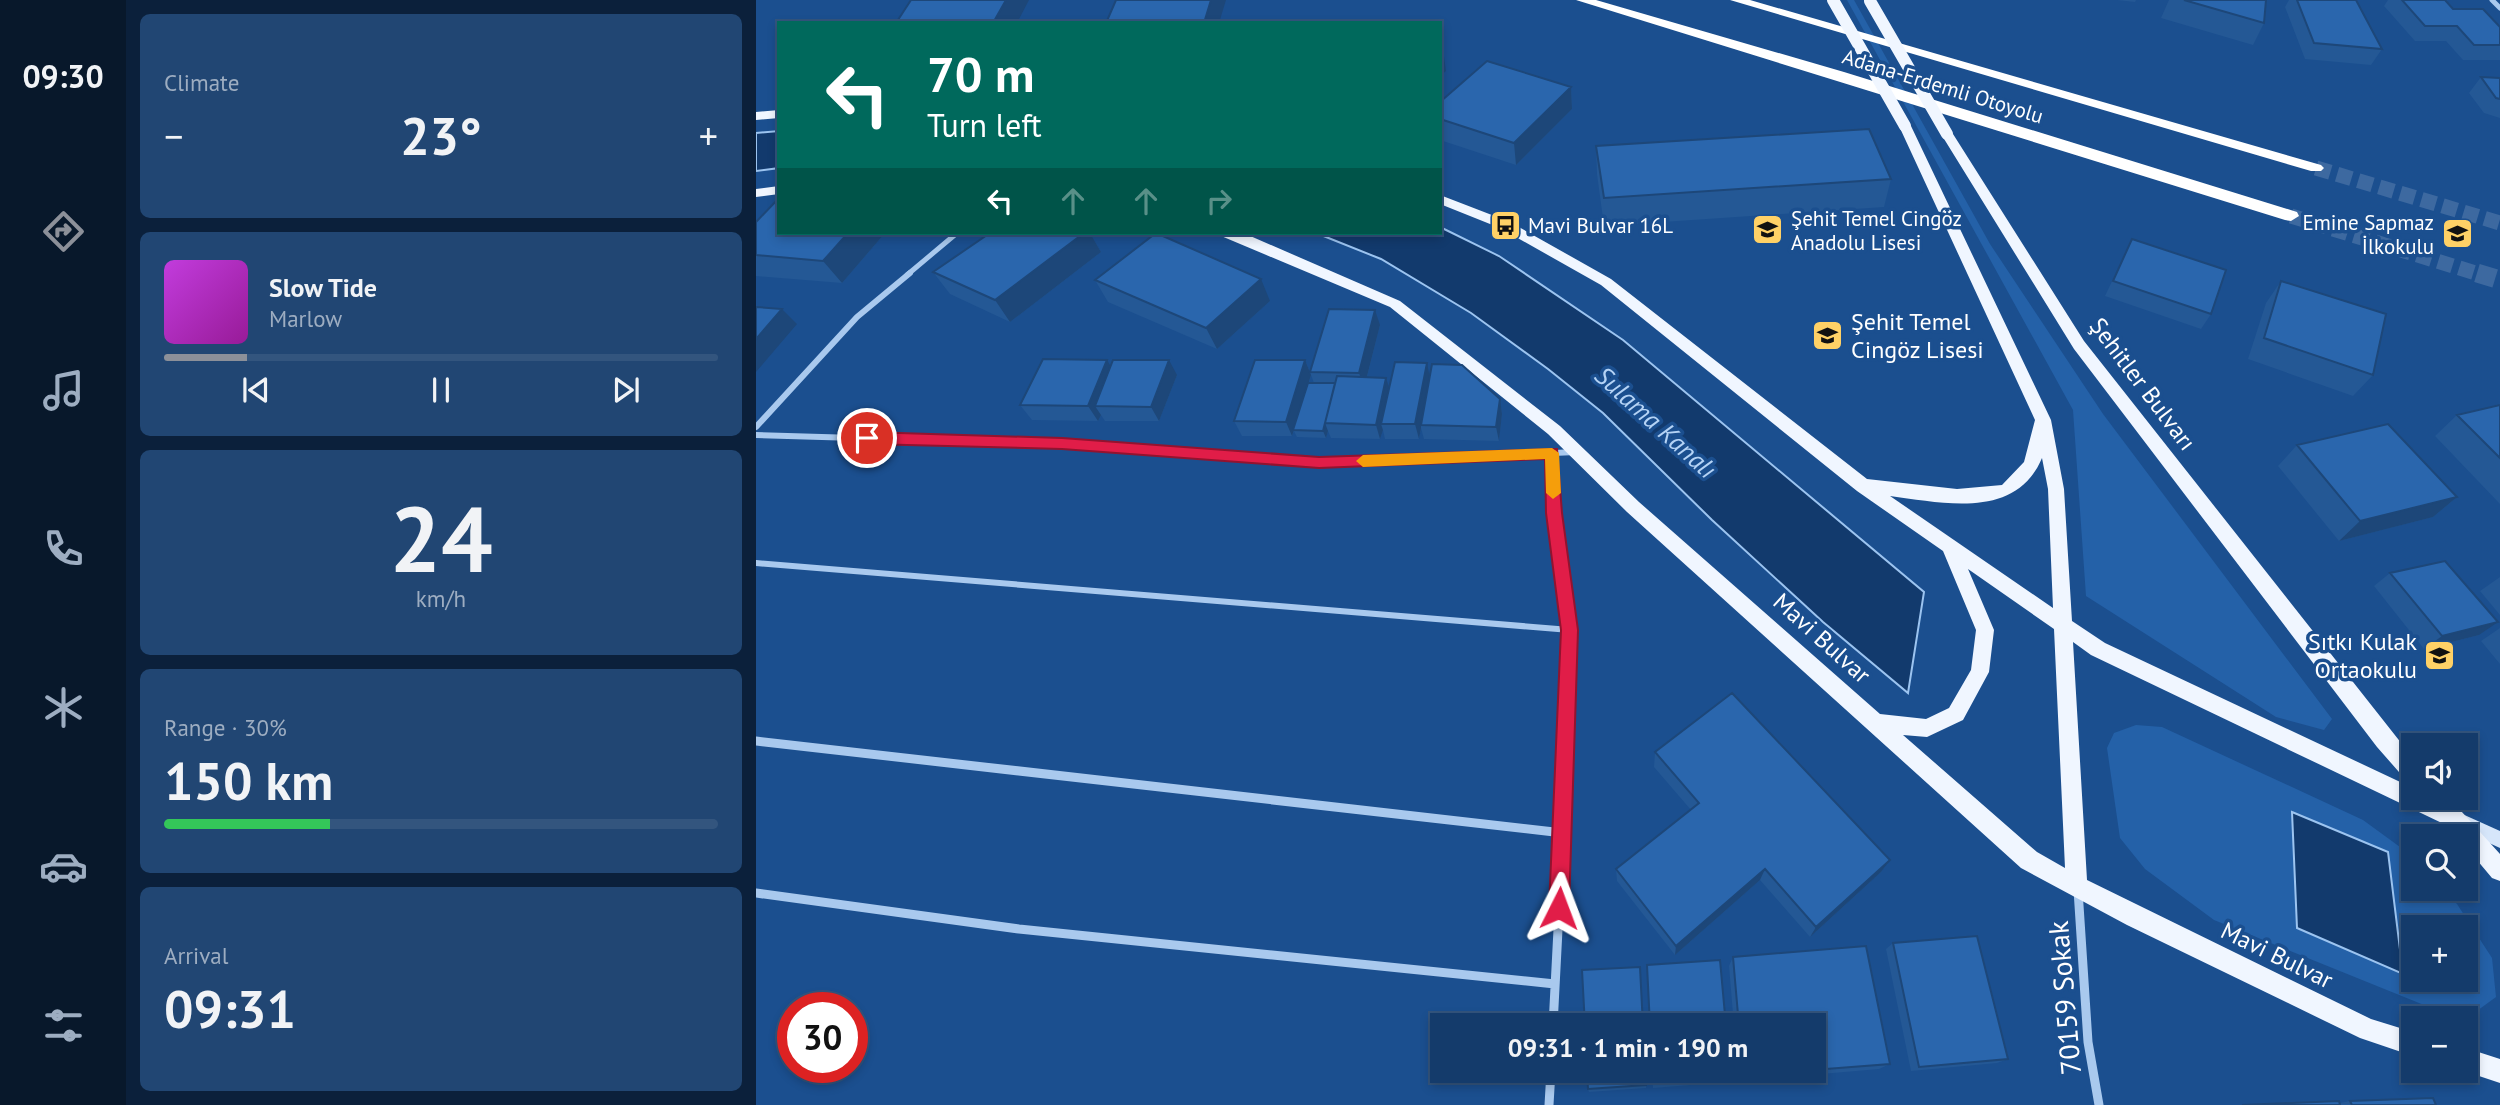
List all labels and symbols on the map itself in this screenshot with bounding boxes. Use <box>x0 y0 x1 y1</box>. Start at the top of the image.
street label: Adana-Erdemli Otoyolu <box>1839 43 2047 129</box>
place label: Şehit Temel Cingöz Anadolu Lisesi <box>1791 205 1962 256</box>
bus stop icon: Mavi Bulvar 16L <box>1488 208 1522 242</box>
place label: Emine Sapmaz İlkokulu <box>2303 209 2434 260</box>
place label: Mavi Bulvar 16L <box>1528 212 1673 239</box>
school or university icon: Şehit Temel Cingöz Anadolu Lisesi <box>1751 213 1785 247</box>
school or university icon: Emine Sapmaz İlkokulu <box>2440 217 2474 251</box>
place label: Şehit Temel Cingöz Lisesi <box>1851 306 1984 365</box>
street label: Şehitler Bulvarı <box>2083 311 2203 457</box>
school or university icon: Şehit Temel Cingöz Lisesi <box>1811 318 1845 352</box>
water label: Sulama Kanalı <box>1588 359 1724 485</box>
pin <box>837 408 897 468</box>
street label: Mavi Bulvar <box>1767 586 1877 690</box>
place label: Sıtkı Kulak Ortaokulu <box>2308 626 2417 685</box>
school or university icon: Sıtkı Kulak Ortaokulu <box>2423 638 2457 672</box>
position arrow <box>1522 871 1596 945</box>
street label: Mavi Bulvar <box>2216 915 2338 995</box>
street label: 70159 Sokak <box>2039 919 2089 1077</box>
speed limit sign: 30 <box>777 992 868 1083</box>

